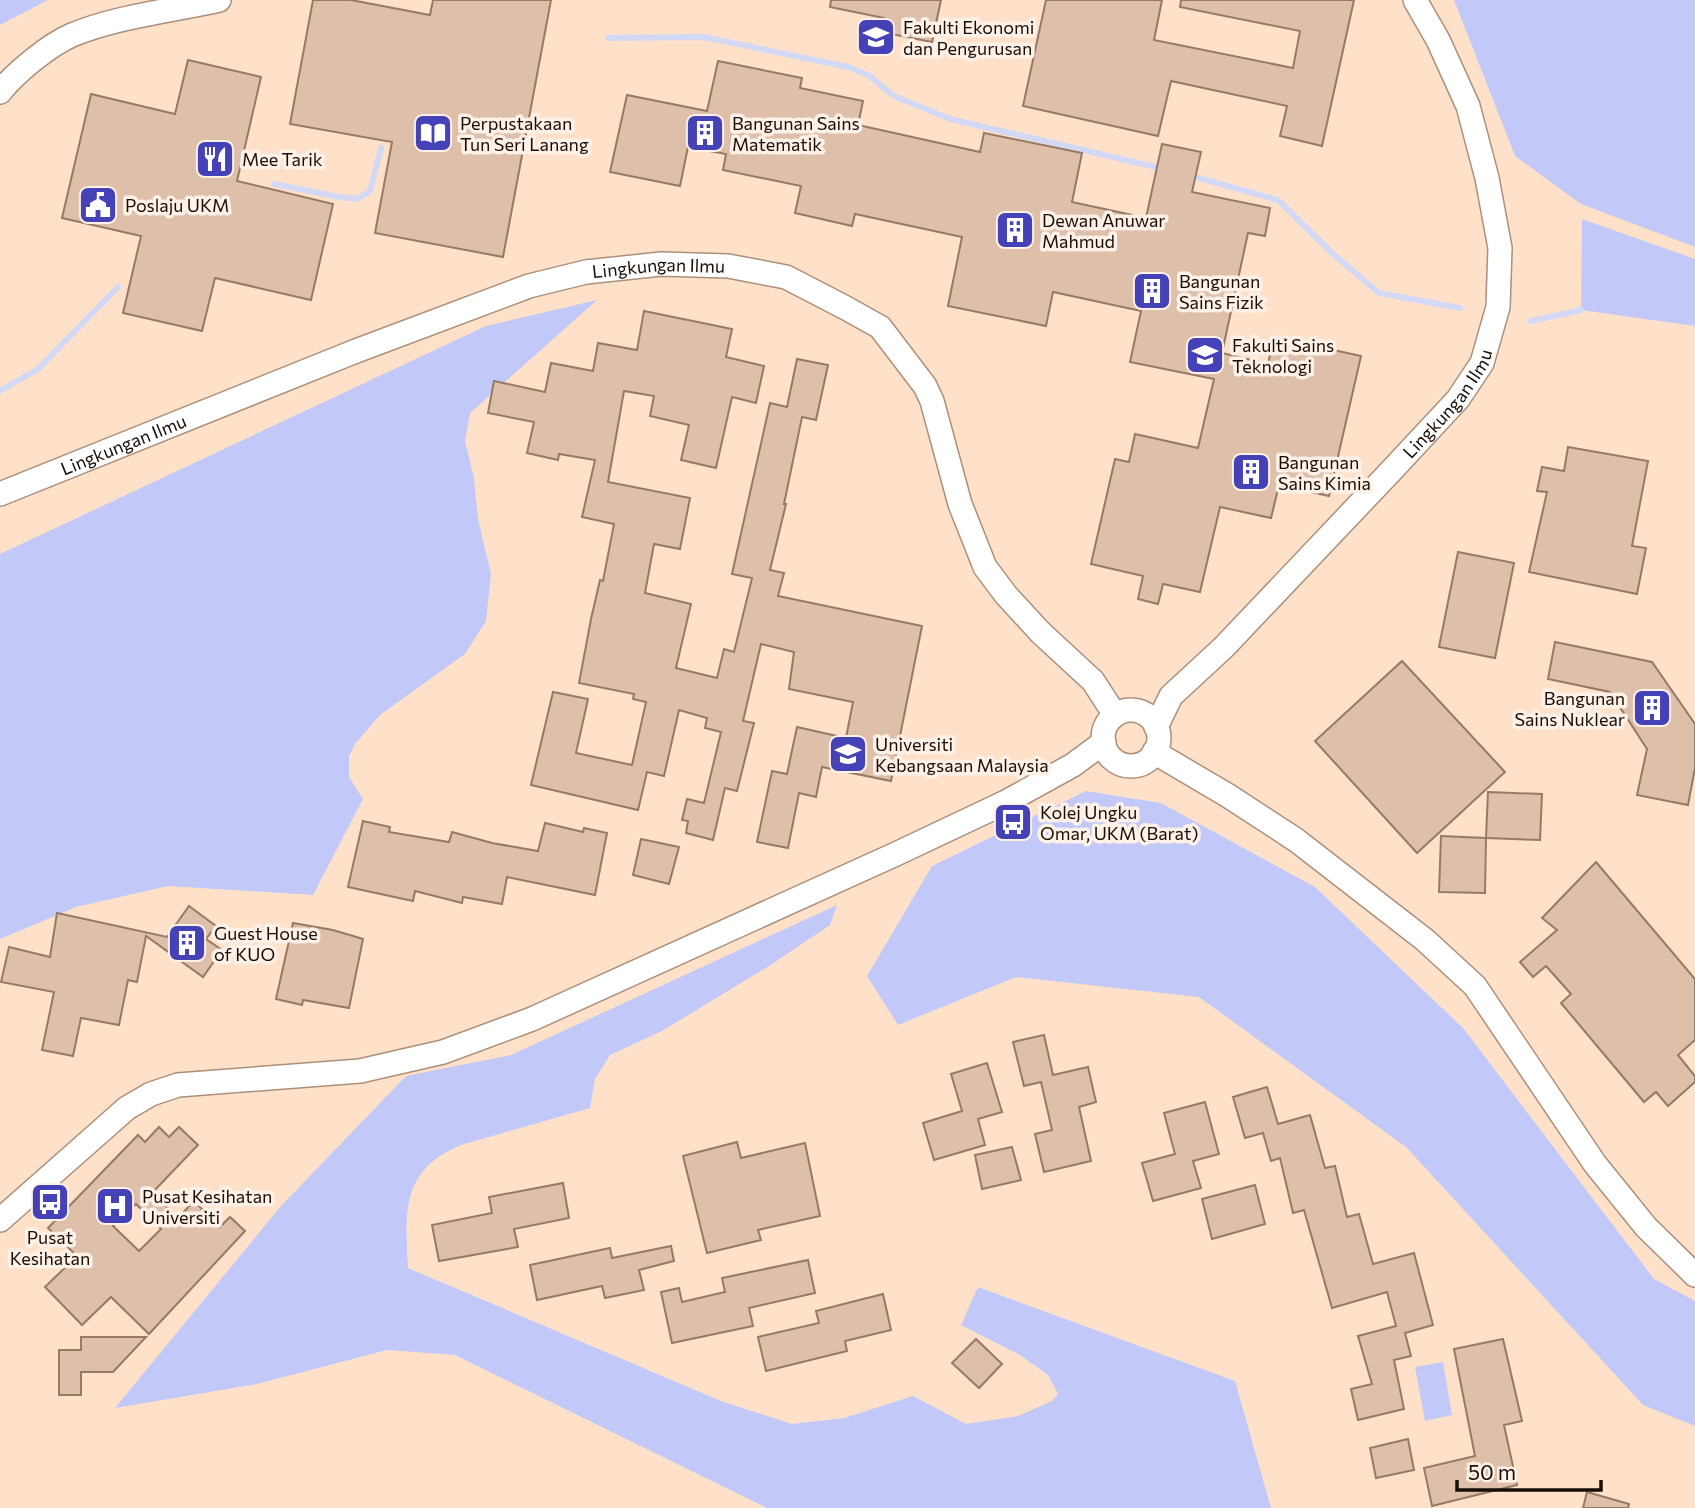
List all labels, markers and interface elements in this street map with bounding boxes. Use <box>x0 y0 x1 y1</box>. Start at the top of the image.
school or university icon: Fakulti Ekonomi dan Pengurusan <box>855 16 897 58</box>
place label: Fakulti Ekonomi dan Pengurusan <box>903 16 1034 59</box>
library icon: Perpustakaan Tun Seri Lanang <box>412 112 454 154</box>
place label: Perpustakaan Tun Seri Lanang <box>460 112 589 155</box>
building icon: Bangunan Sains Matematik <box>684 112 726 154</box>
place label: Bangunan Sains Matematik <box>732 112 860 155</box>
restaurant icon: Mee Tarik <box>194 138 236 180</box>
place label: Mee Tarik <box>242 148 323 170</box>
public building icon: Poslaju UKM <box>77 184 119 226</box>
place label: Poslaju UKM <box>125 194 229 216</box>
building icon: Dewan Anuwar Mahmud <box>994 209 1036 251</box>
place label: Dewan Anuwar Mahmud <box>1042 209 1166 252</box>
street label: Lingkungan Ilmu <box>591 253 725 282</box>
building icon: Bangunan Sains Fizik <box>1131 270 1173 312</box>
place label: Bangunan Sains Fizik <box>1179 270 1264 313</box>
school or university icon: Fakulti Sains Teknologi <box>1184 334 1226 376</box>
place label: Fakulti Sains Teknologi <box>1232 334 1334 377</box>
street label: Lingkungan Ilmu <box>1398 347 1496 462</box>
street label: Lingkungan Ilmu <box>57 409 189 480</box>
building icon: Bangunan Sains Kimia <box>1230 451 1272 493</box>
place label: Bangunan Sains Kimia <box>1278 451 1371 494</box>
place label: Bangunan Sains Nuklear <box>1514 687 1625 730</box>
building icon: Bangunan Sains Nuklear <box>1631 687 1673 729</box>
school or university icon: Universiti Kebangsaan Malaysia <box>827 733 869 775</box>
place label: Universiti Kebangsaan Malaysia <box>875 733 1049 776</box>
bus stop icon: Kolej Ungku Omar, UKM (Barat) <box>992 801 1034 843</box>
place label: Kolej Ungku Omar, UKM (Barat) <box>1040 801 1198 844</box>
building icon: Guest House of KUO <box>166 922 208 964</box>
place label: Guest House of KUO <box>214 922 318 965</box>
bus stop icon: Pusat Kesihatan <box>29 1181 71 1223</box>
hospital icon: Pusat Kesihatan Universiti <box>94 1185 136 1227</box>
place label: Pusat Kesihatan Universiti <box>142 1185 272 1228</box>
place label: Pusat Kesihatan <box>10 1226 90 1269</box>
scale bar <box>1457 1448 1600 1492</box>
text: 50 m <box>1468 1459 1516 1484</box>

